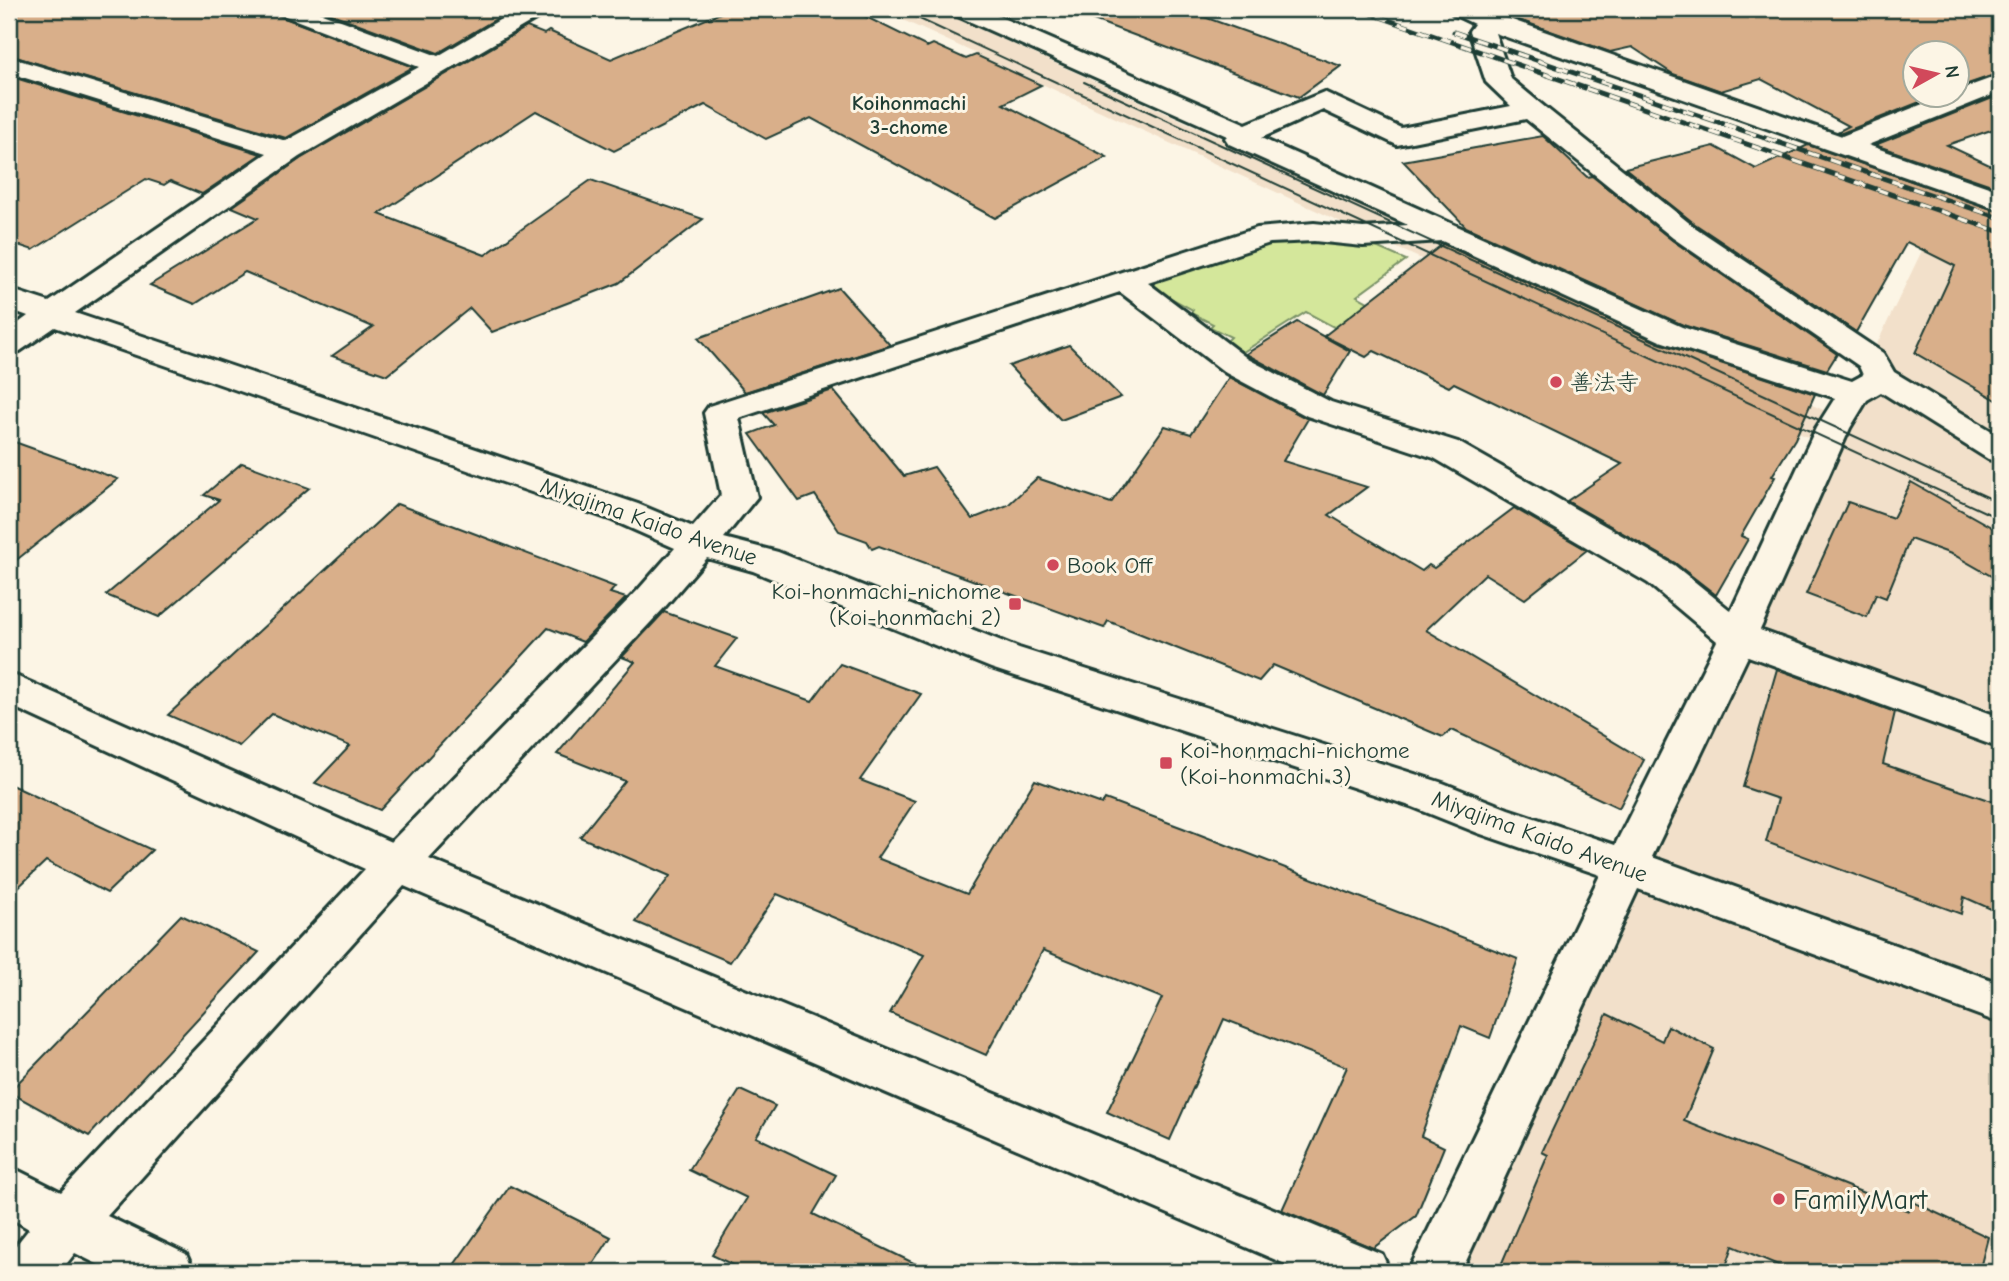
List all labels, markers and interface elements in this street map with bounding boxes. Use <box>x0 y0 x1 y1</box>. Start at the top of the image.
north arrow <box>1900 38 1970 108</box>
text: N <box>1940 64 1964 79</box>
district label: Koihonmachi 3-chome <box>852 91 966 139</box>
place label: 善法寺 <box>1570 369 1639 396</box>
marker: 善法寺 <box>1548 374 1564 390</box>
street label: Miyajima Kaido Avenue <box>537 472 761 571</box>
place label: Book Off <box>1067 552 1154 579</box>
marker: Book Off <box>1045 557 1061 573</box>
place label: Koi-honmachi-nichome (Koi-honmachi 2) <box>771 578 1001 631</box>
marker: Koi-honmachi-nichome (Koi-honmachi 2) <box>1007 596 1023 612</box>
place label: Koi-honmachi-nichome (Koi-honmachi 3) <box>1180 737 1410 790</box>
marker: Koi-honmachi-nichome (Koi-honmachi 3) <box>1158 755 1174 771</box>
street label: Miyajima Kaido Avenue <box>1428 785 1651 888</box>
place label: FamilyMart <box>1793 1184 1928 1216</box>
marker: FamilyMart <box>1771 1191 1787 1207</box>

